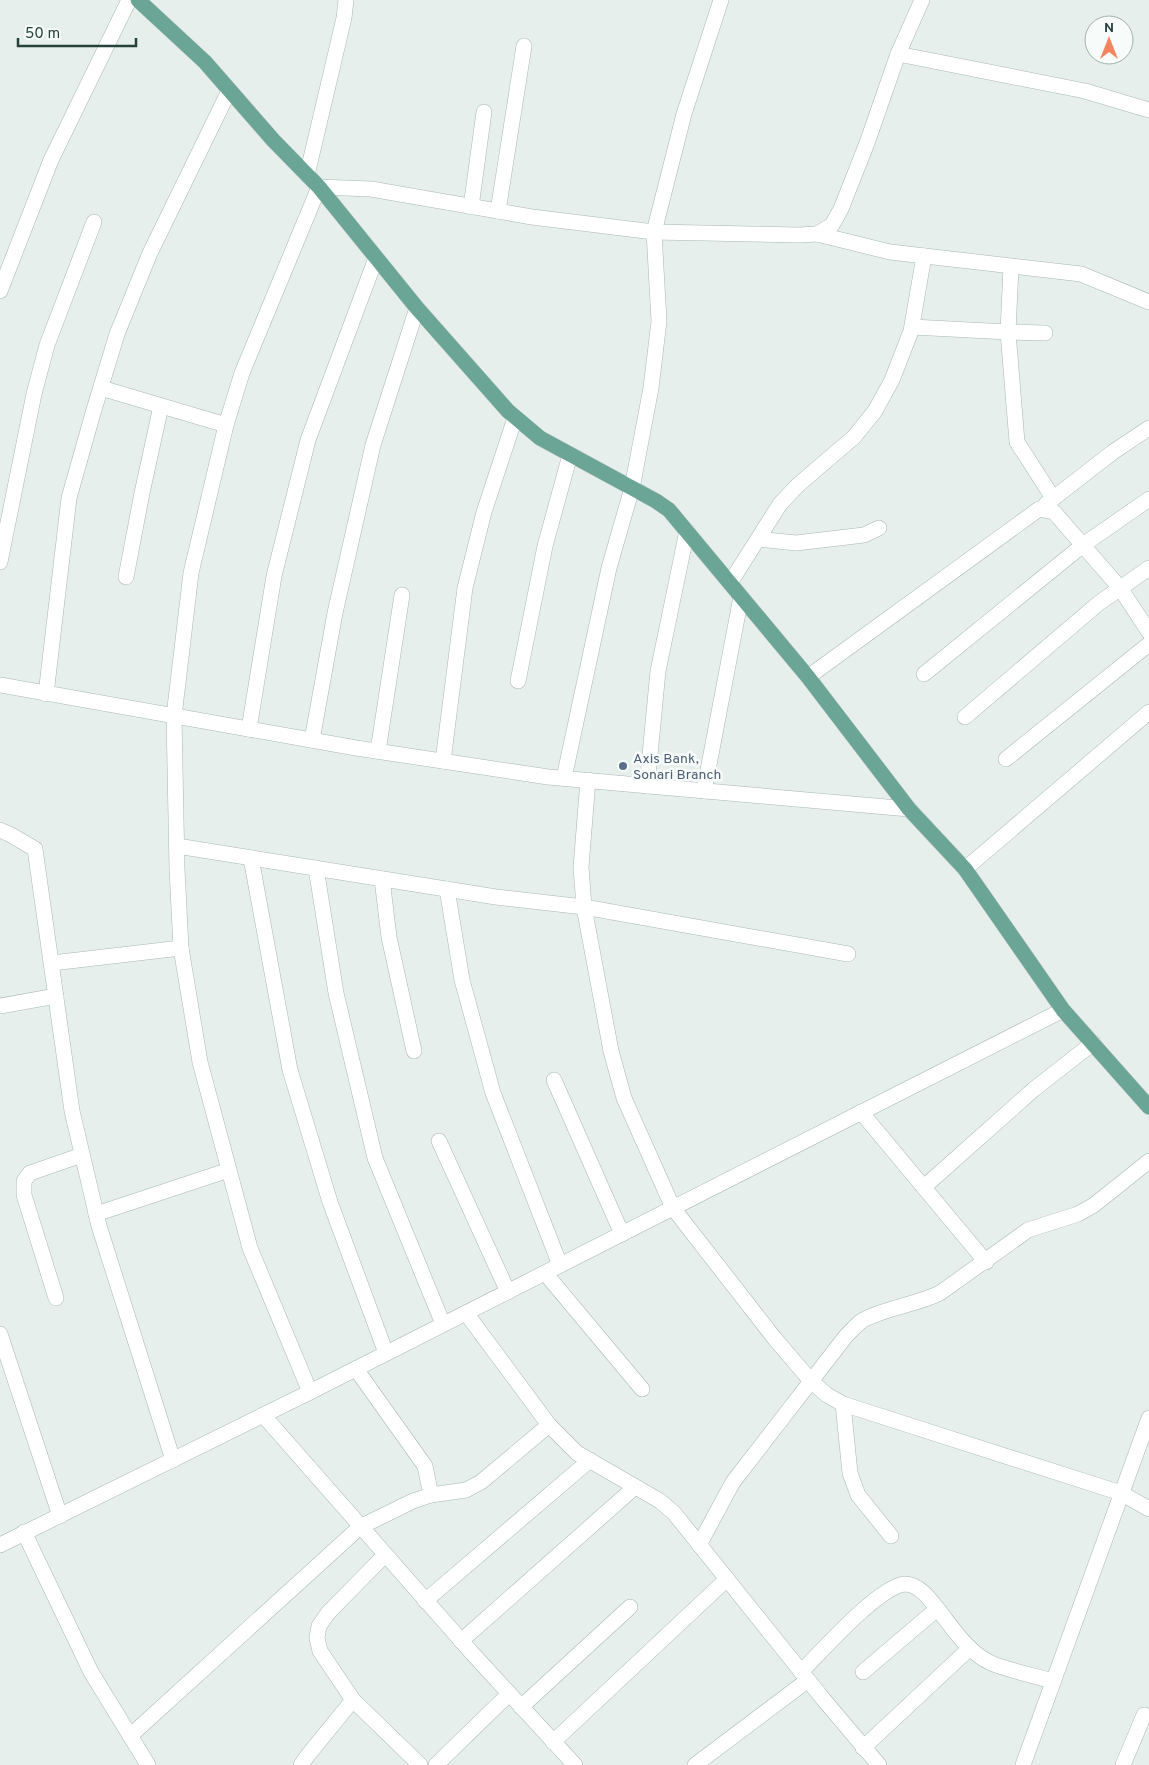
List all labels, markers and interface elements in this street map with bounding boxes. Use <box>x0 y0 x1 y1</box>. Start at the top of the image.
scale bar <box>18 15 135 47</box>
north arrow <box>1084 15 1134 65</box>
text: N <box>1104 20 1114 37</box>
text: 50 m <box>25 25 60 44</box>
place label: Axis Bank, Sonari Branch <box>633 751 721 784</box>
marker: Axis Bank, Sonari Branch <box>617 760 629 772</box>

